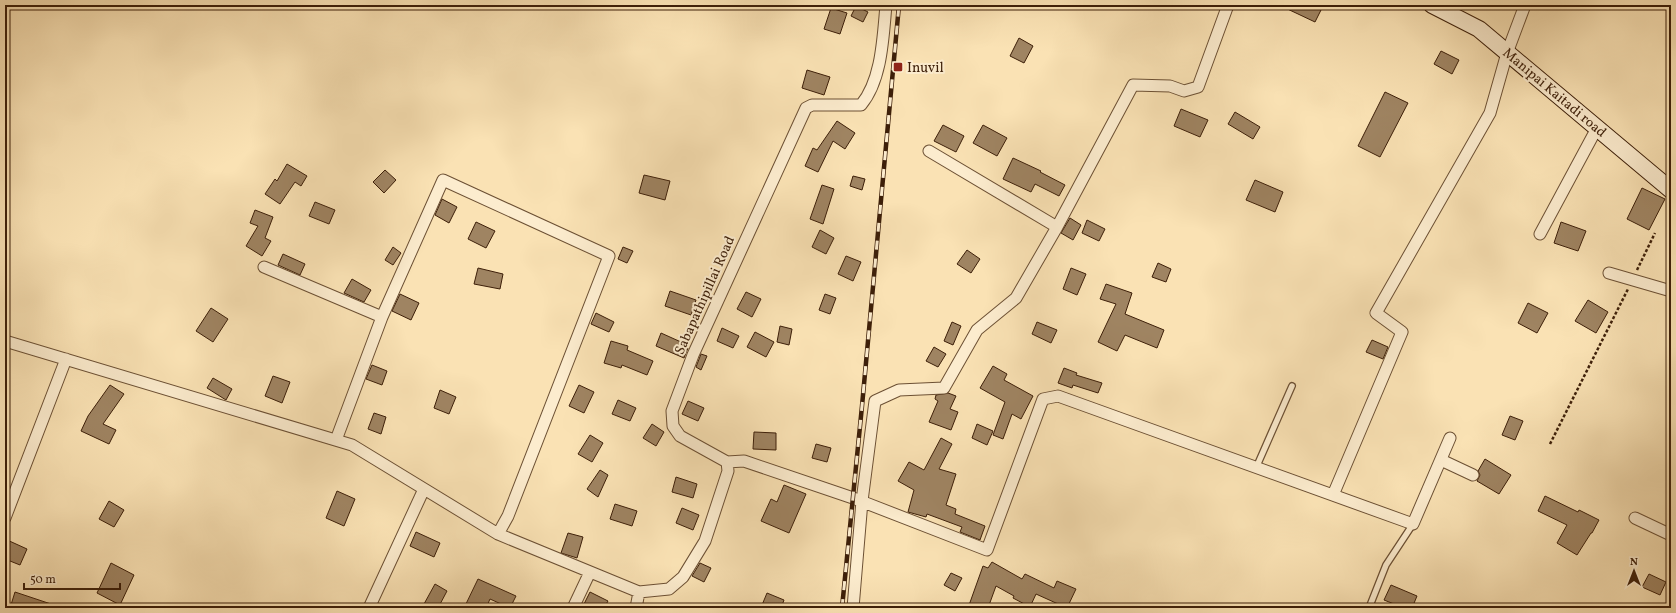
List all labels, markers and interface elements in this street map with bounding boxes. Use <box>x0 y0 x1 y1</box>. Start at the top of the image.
street label: Manipai Kaitadi road <box>1498 44 1610 142</box>
place label: Inuvil <box>907 59 944 78</box>
marker: Inuvil <box>892 61 904 73</box>
street label: Sabapathipillai Road <box>671 233 740 358</box>
north arrow <box>1614 551 1654 591</box>
text: N <box>1630 555 1638 570</box>
scale bar <box>24 565 120 591</box>
text: 50 m <box>30 572 56 588</box>

